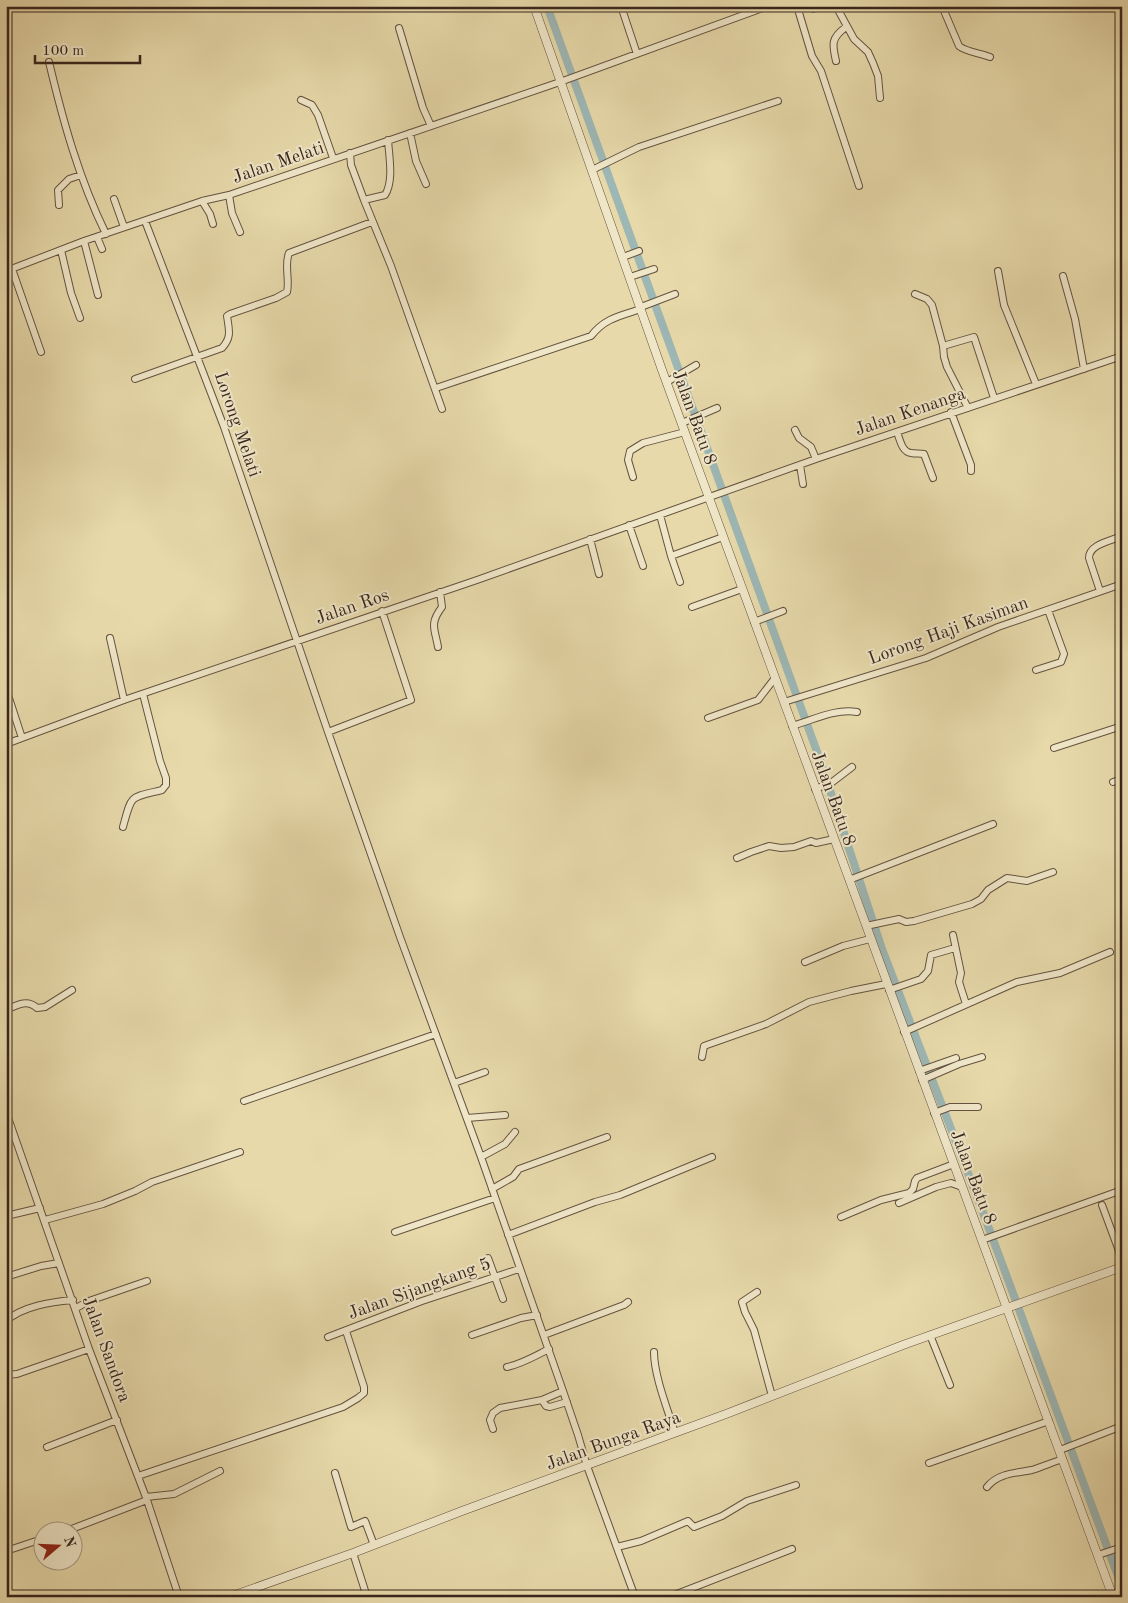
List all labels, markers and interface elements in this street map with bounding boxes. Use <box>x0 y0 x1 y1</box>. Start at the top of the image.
scale bar <box>35 32 140 64</box>
text: 100 m <box>42 44 84 59</box>
street label: Jalan Melati <box>230 139 326 187</box>
street label: Jalan Batu 8 <box>669 367 720 467</box>
street label: Lorong Melati <box>211 369 264 479</box>
street label: Jalan Kenanga <box>853 385 968 439</box>
street label: Jalan Ros <box>313 586 392 628</box>
street label: Lorong Haji Kasiman <box>866 594 1031 668</box>
street label: Jalan Batu 8 <box>808 748 859 848</box>
street label: Jalan Batu 8 <box>947 1128 999 1227</box>
street label: Jalan Sijangkang 5 <box>346 1255 493 1323</box>
street label: Jalan Sandora <box>79 1294 134 1405</box>
street label: Jalan Bunga Raya <box>544 1408 683 1474</box>
north arrow <box>32 1520 82 1570</box>
text: N <box>61 1535 78 1550</box>

